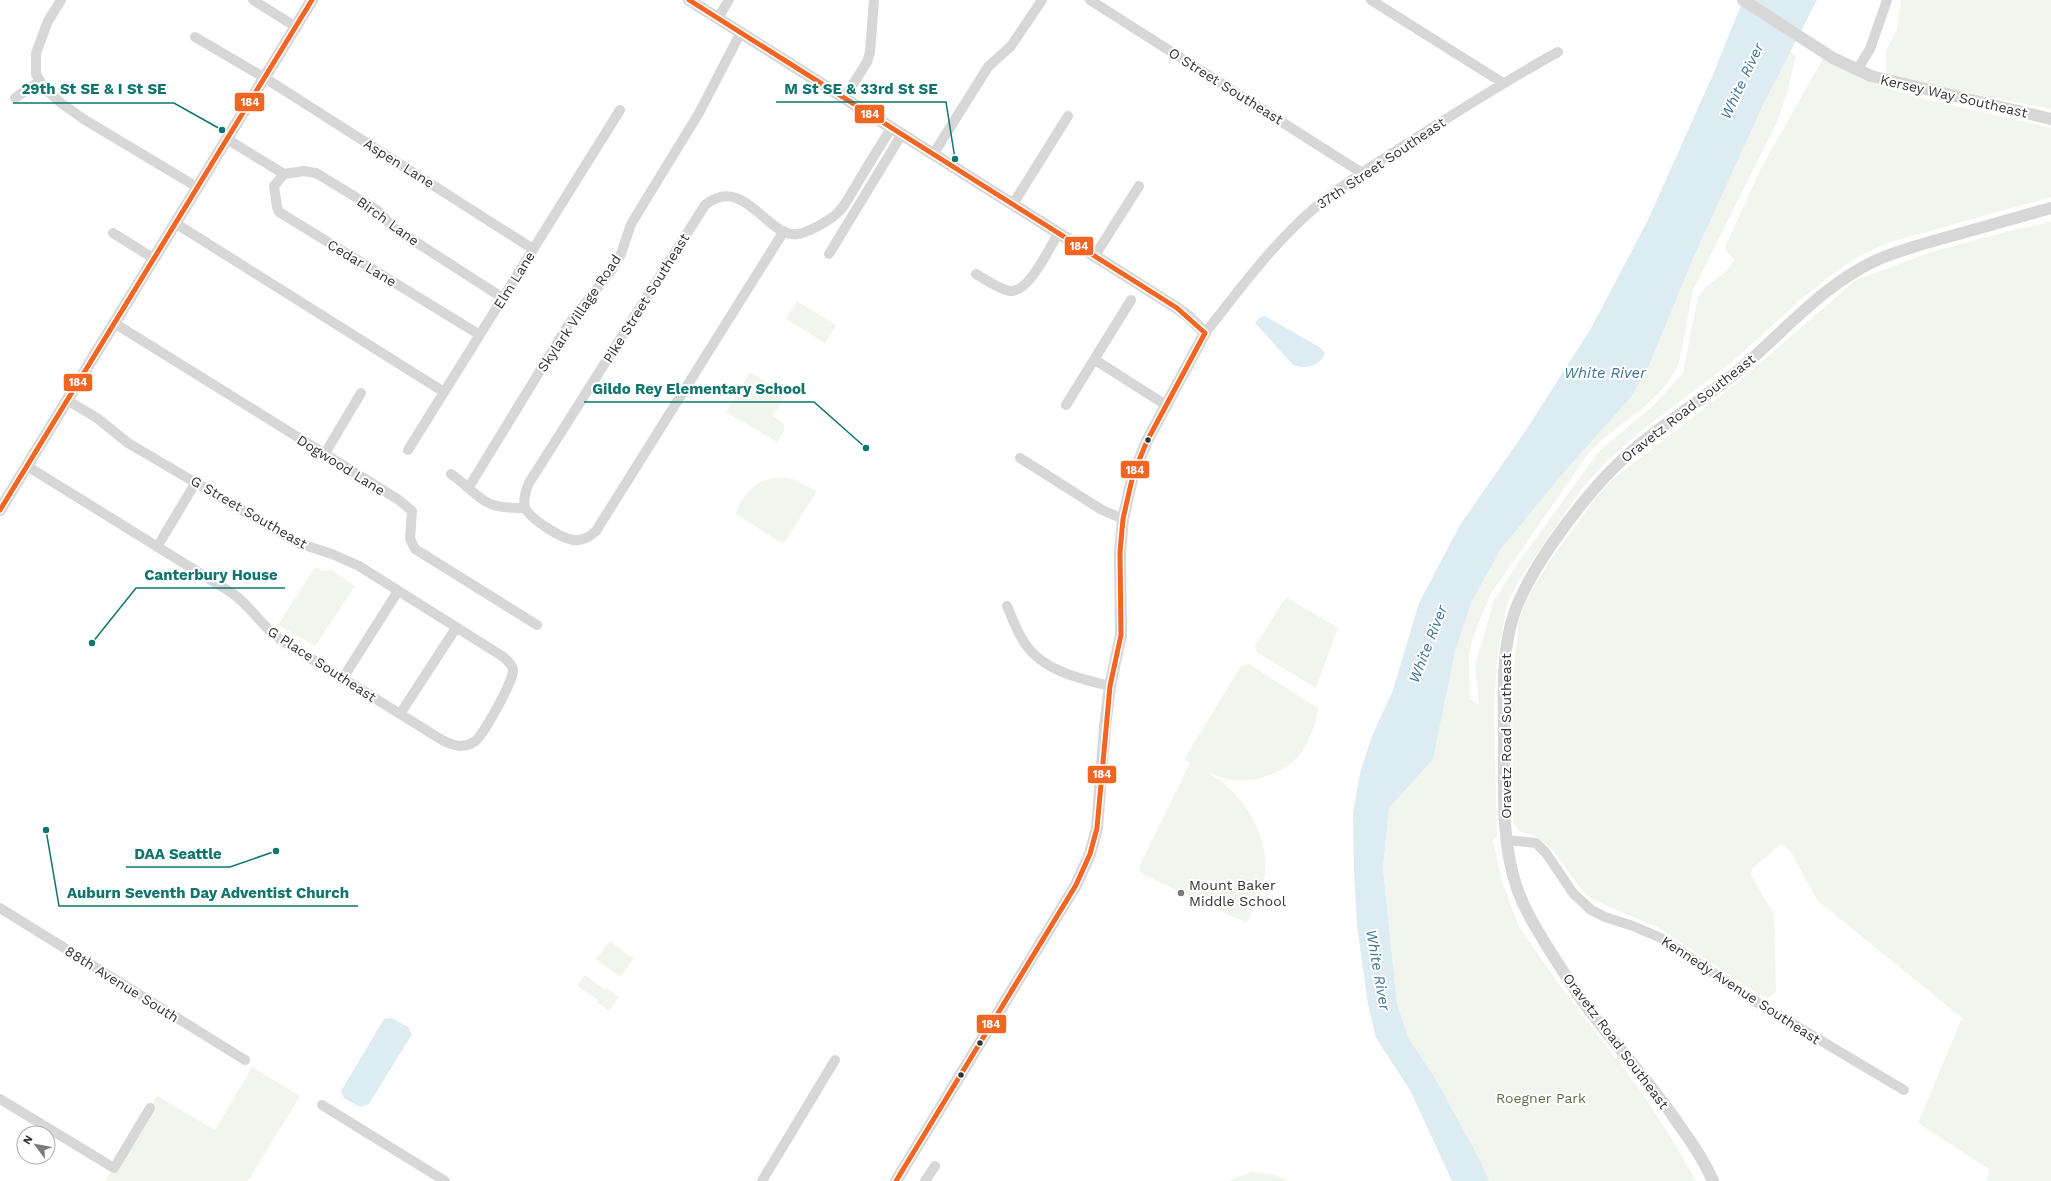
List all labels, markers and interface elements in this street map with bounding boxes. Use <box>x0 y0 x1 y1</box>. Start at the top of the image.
water label: White River <box>1717 39 1768 122</box>
street label: O Street Southeast <box>1166 44 1286 128</box>
street label: Kersey Way Southeast <box>1879 71 2029 121</box>
callout: M St SE & 33rd St SE <box>776 75 946 102</box>
callout: 29th St SE & I St SE <box>13 76 174 103</box>
text: 29th St SE & I St SE <box>21 80 167 98</box>
text: M St SE & 33rd St SE <box>784 80 938 98</box>
line badge: 184 <box>234 92 265 112</box>
text: 184 <box>241 96 259 109</box>
line badge: 184 <box>854 104 885 124</box>
text: 184 <box>861 108 879 121</box>
street label: 37th Street Southeast <box>1314 114 1448 212</box>
street label: Aspen Lane <box>361 135 437 191</box>
street label: Birch Lane <box>354 193 422 249</box>
street label: Pike Street Southeast <box>600 230 692 366</box>
street label: Cedar Lane <box>325 236 399 290</box>
line badge: 184 <box>1064 236 1094 256</box>
text: 184 <box>1070 240 1088 253</box>
street label: Elm Lane <box>490 248 538 312</box>
street label: Skylark Village Road <box>534 251 624 375</box>
street label: Oravetz Road Southeast <box>1618 351 1758 465</box>
water label: White River <box>1564 364 1647 382</box>
line badge: 184 <box>63 373 93 392</box>
callout: Gildo Rey Elementary School <box>584 375 814 402</box>
text: 184 <box>69 376 87 389</box>
text: Gildo Rey Elementary School <box>592 380 806 398</box>
street label: Dogwood Lane <box>294 432 388 498</box>
unlabelled marker <box>1143 435 1153 445</box>
line badge: 184 <box>1120 460 1150 479</box>
text: 184 <box>1126 464 1144 477</box>
street label: G Street Southeast <box>188 472 310 552</box>
callout: Canterbury House <box>136 561 285 588</box>
text: Canterbury House <box>144 566 278 584</box>
water label: White River <box>1405 601 1452 686</box>
street label: G Place Southeast <box>265 623 379 705</box>
street label: Oravetz Road Southeast <box>1498 653 1514 819</box>
line badge: 184 <box>1087 765 1117 784</box>
text: 184 <box>1093 768 1111 781</box>
callout: DAA Seattle <box>126 840 230 867</box>
text: DAA Seattle <box>134 845 222 863</box>
place label: Mount Baker Middle School <box>1189 877 1287 909</box>
callout: Auburn Seventh Day Adventist Church <box>59 879 358 906</box>
text: Auburn Seventh Day Adventist Church <box>67 884 349 902</box>
marker: Mount Baker Middle School <box>1176 888 1186 898</box>
water label: White River <box>1362 928 1394 1013</box>
street label: Kennedy Avenue Southeast <box>1659 933 1823 1047</box>
street label: 88th Avenue South <box>62 943 182 1025</box>
street label: Oravetz Road Southeast <box>1560 970 1672 1112</box>
line badge: 184 <box>976 1014 1007 1034</box>
text: 184 <box>982 1018 1000 1031</box>
unlabelled marker <box>975 1038 985 1048</box>
unlabelled marker <box>956 1070 966 1080</box>
park label: Roegner Park <box>1496 1090 1586 1106</box>
north arrow <box>16 1125 56 1165</box>
text: N <box>20 1133 36 1147</box>

